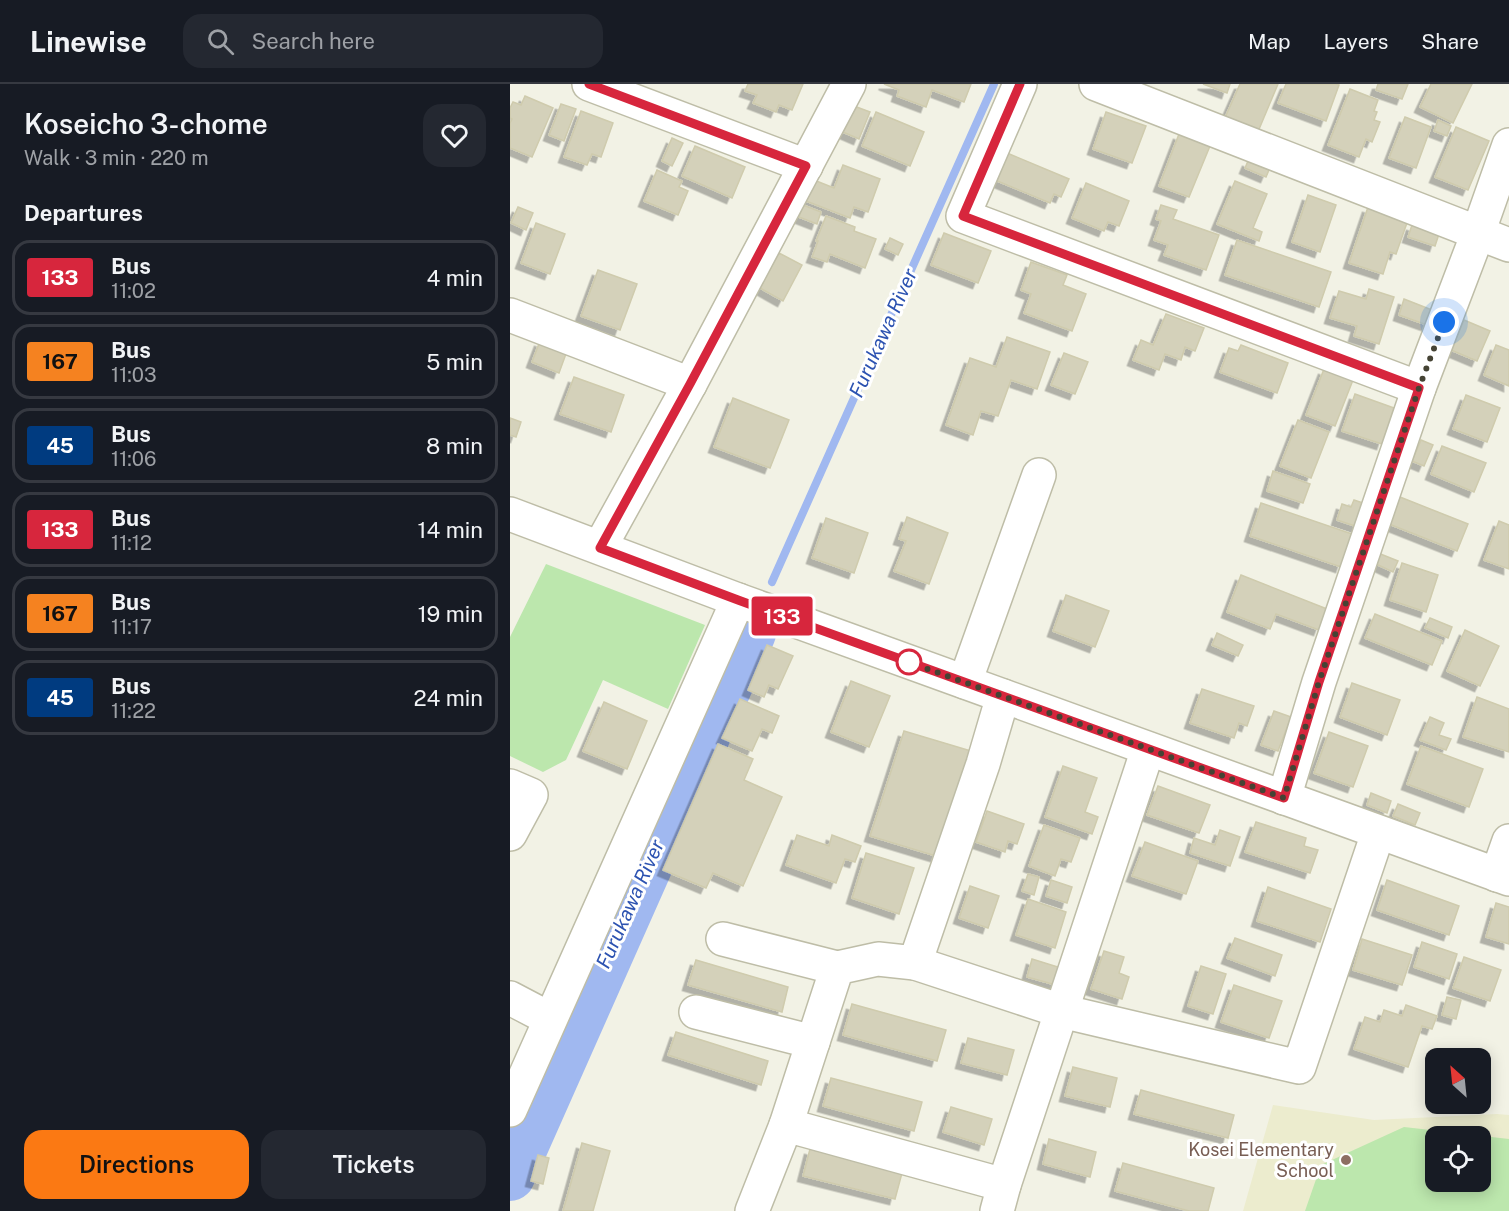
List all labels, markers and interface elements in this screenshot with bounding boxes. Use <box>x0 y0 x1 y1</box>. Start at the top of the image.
search box <box>183 14 603 68</box>
text: Linewise <box>30 25 147 58</box>
icon: search <box>204 25 237 58</box>
text: Search here <box>252 28 375 54</box>
text: Map <box>1248 29 1291 54</box>
text: Layers <box>1324 29 1388 54</box>
text: Share <box>1421 29 1479 54</box>
button: heart <box>423 104 486 167</box>
text: Koseicho 3-chome <box>24 107 268 140</box>
text: Walk · 3 min · 220 m <box>24 146 208 170</box>
text: Departures <box>24 200 143 226</box>
text: Bus <box>111 253 151 279</box>
text: 133 <box>42 265 78 290</box>
text: 4 min <box>427 265 483 291</box>
water label: Furukawa River <box>844 265 922 401</box>
text: 11:02 <box>111 279 156 303</box>
your location <box>1429 307 1459 337</box>
text: Bus <box>111 337 151 363</box>
text: 167 <box>42 349 78 374</box>
text: 5 min <box>426 349 483 375</box>
text: 11:03 <box>111 363 157 387</box>
text: Bus <box>111 421 151 447</box>
text: 45 <box>46 433 74 458</box>
text: 8 min <box>426 433 483 459</box>
text: 11:06 <box>111 447 156 471</box>
text: Bus <box>111 505 151 531</box>
text: 133 <box>42 517 78 542</box>
text: 14 min <box>418 517 483 543</box>
text: 11:12 <box>111 531 152 555</box>
text: Bus <box>111 589 151 615</box>
line badge: 133 <box>748 596 816 636</box>
text: 167 <box>42 601 78 626</box>
text: 19 min <box>418 601 483 627</box>
text: 133 <box>764 604 800 629</box>
text: 11:17 <box>111 615 152 639</box>
unlabelled marker <box>896 649 922 675</box>
text: Bus <box>111 673 151 699</box>
text: 45 <box>46 685 74 710</box>
text: 24 min <box>413 685 483 711</box>
text: 11:22 <box>111 699 156 723</box>
water label: Furukawa River <box>591 836 669 972</box>
north arrow <box>1425 1048 1491 1114</box>
map controls <box>1425 1048 1491 1192</box>
button: locate <box>1425 1126 1491 1192</box>
button: Directions <box>24 1130 249 1199</box>
button: Tickets <box>261 1130 486 1199</box>
place label: Kosei Elementary School <box>1188 1139 1334 1181</box>
marker: Kosei Elementary School <box>1339 1153 1353 1167</box>

